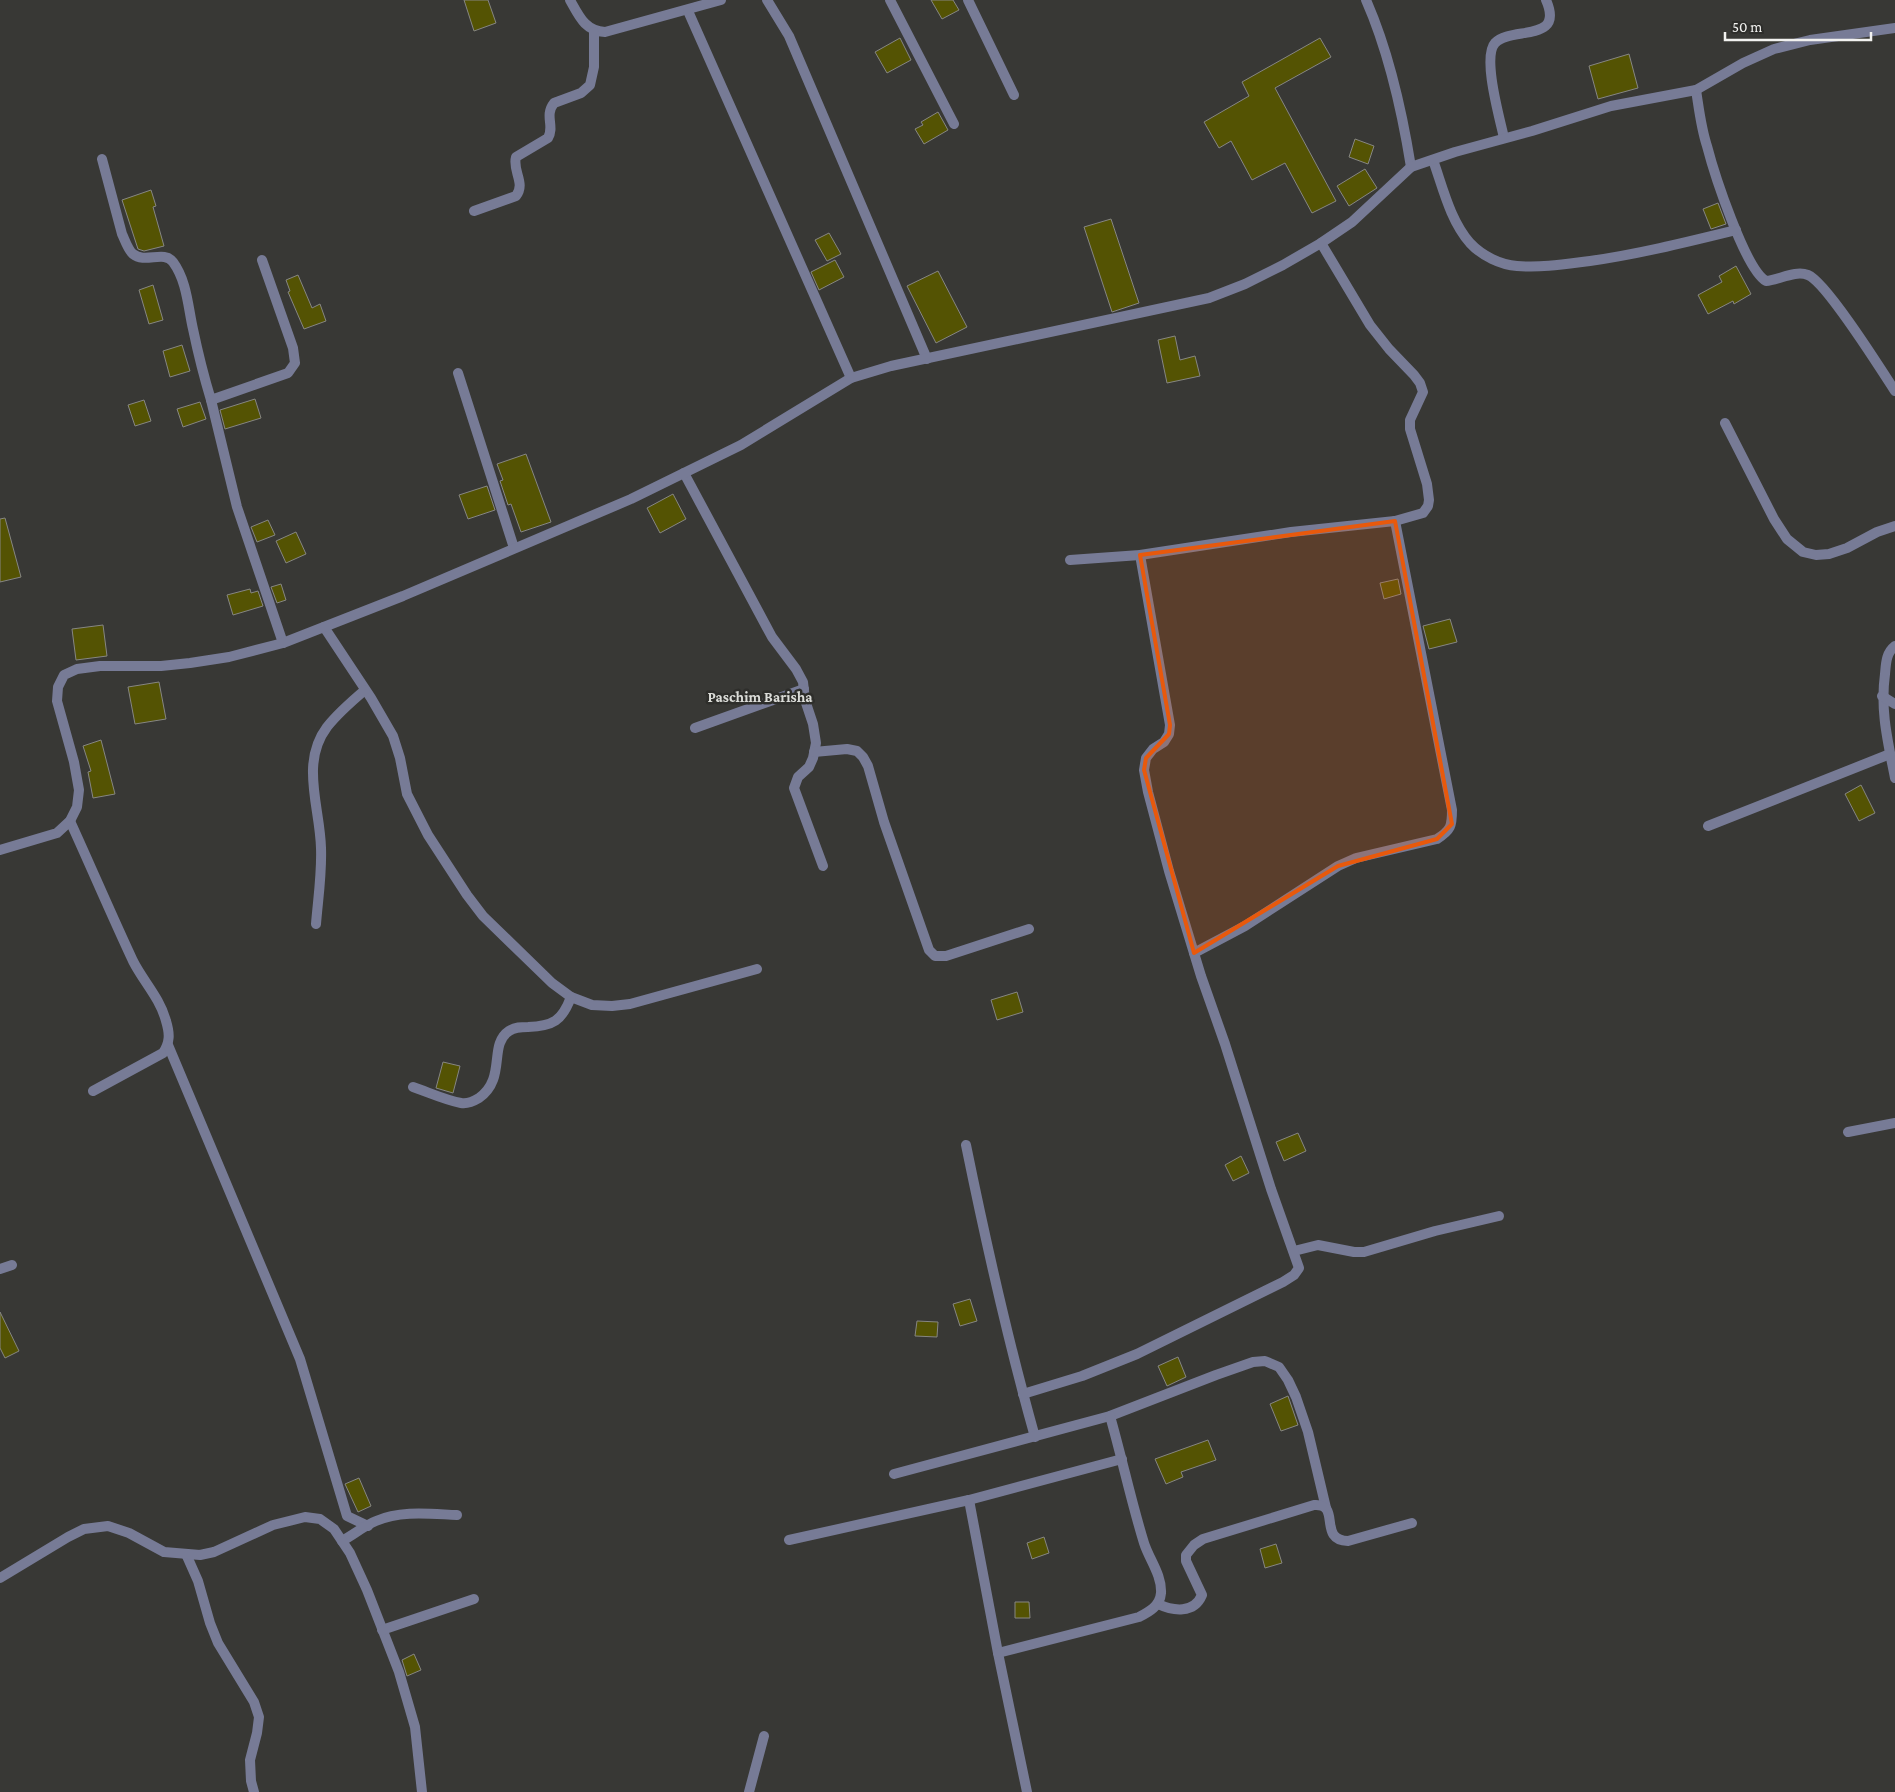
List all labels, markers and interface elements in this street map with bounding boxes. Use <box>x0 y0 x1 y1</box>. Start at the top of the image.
scale bar <box>1725 10 1871 42</box>
text: 50 m <box>1732 19 1762 35</box>
district label: Paschim Barisha <box>707 689 813 705</box>

